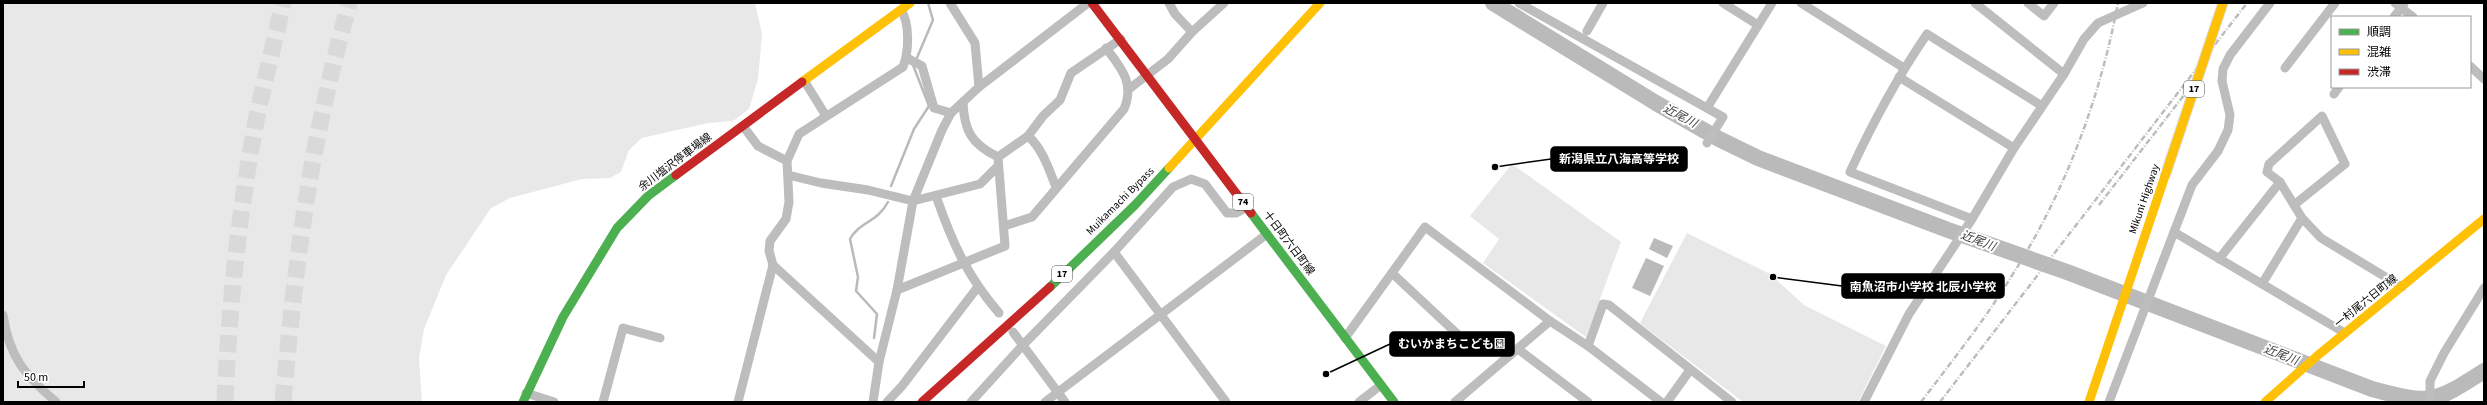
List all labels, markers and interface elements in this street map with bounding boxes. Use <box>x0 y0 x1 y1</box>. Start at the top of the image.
legend <box>2331 16 2471 88</box>
text: 順調 <box>2367 24 2391 41</box>
text: 混雑 <box>2367 44 2391 61</box>
text: 渋滞 <box>2367 64 2391 81</box>
road number: 17 <box>2184 81 2204 97</box>
water label: 近尾川 <box>1660 100 1702 133</box>
street label: 余川塩沢停車場線 <box>635 130 715 194</box>
callout: 新潟県立八海高等学校 <box>1551 147 1687 171</box>
text: 新潟県立八海高等学校 <box>1559 151 1679 168</box>
street label: Mikuni Highway <box>2125 162 2163 236</box>
street label: Muikamachi Bypass <box>1083 163 1158 238</box>
road number: 74 <box>1233 194 1253 210</box>
street label: 十日町六日町線 <box>1260 208 1318 278</box>
water label: 近尾川 <box>1958 227 2000 256</box>
road number: 17 <box>1052 266 1072 282</box>
street label: 一村尾六日町線 <box>2331 271 2401 331</box>
callout: 南魚沼市小学校 北辰小学校 <box>1842 274 2004 298</box>
text: 南魚沼市小学校 北辰小学校 <box>1850 279 1996 296</box>
callout: むいかまちこども園 <box>1390 332 1514 356</box>
text: むいかまちこども園 <box>1398 336 1506 353</box>
water label: 近尾川 <box>2261 341 2303 370</box>
scale bar <box>18 363 84 389</box>
text: 50 m <box>24 369 48 386</box>

